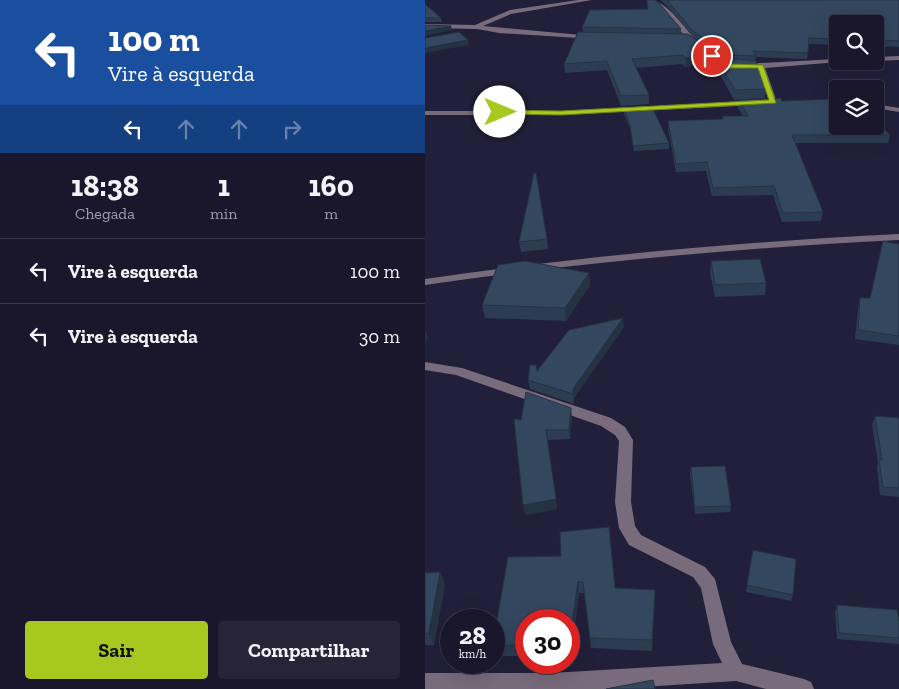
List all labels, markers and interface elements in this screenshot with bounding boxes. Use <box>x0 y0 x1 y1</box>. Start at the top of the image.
map controls <box>829 15 884 135</box>
button: search <box>829 15 884 70</box>
text: 100 m <box>108 18 200 60</box>
icon: left <box>25 20 90 85</box>
pin <box>691 35 733 77</box>
icon: arrive <box>698 42 726 70</box>
text: Vire à esquerda <box>108 60 255 87</box>
button: layers <box>829 80 884 135</box>
position arrow <box>473 85 525 137</box>
icon: left <box>119 115 147 143</box>
icon: ahead <box>172 115 200 143</box>
icon: ahead <box>225 115 253 143</box>
icon: right <box>278 115 306 143</box>
text: 18:38 <box>71 168 139 204</box>
text: 1 <box>218 168 230 204</box>
text: 160 <box>308 168 354 204</box>
text: Chegada <box>75 204 135 223</box>
text: min <box>210 204 237 223</box>
text: m <box>324 204 338 223</box>
icon: left <box>25 257 53 285</box>
text: Vire à esquerda <box>68 260 198 283</box>
text: 100 m <box>350 260 400 283</box>
icon: left <box>25 322 53 350</box>
text: Vire à esquerda <box>68 325 198 348</box>
text: 30 m <box>359 325 400 348</box>
speed limit sign: 30 <box>515 609 580 674</box>
text: 28 <box>459 620 486 650</box>
button: Sair <box>25 621 208 679</box>
button: Compartilhar <box>218 621 400 679</box>
text: km/h <box>459 647 486 661</box>

